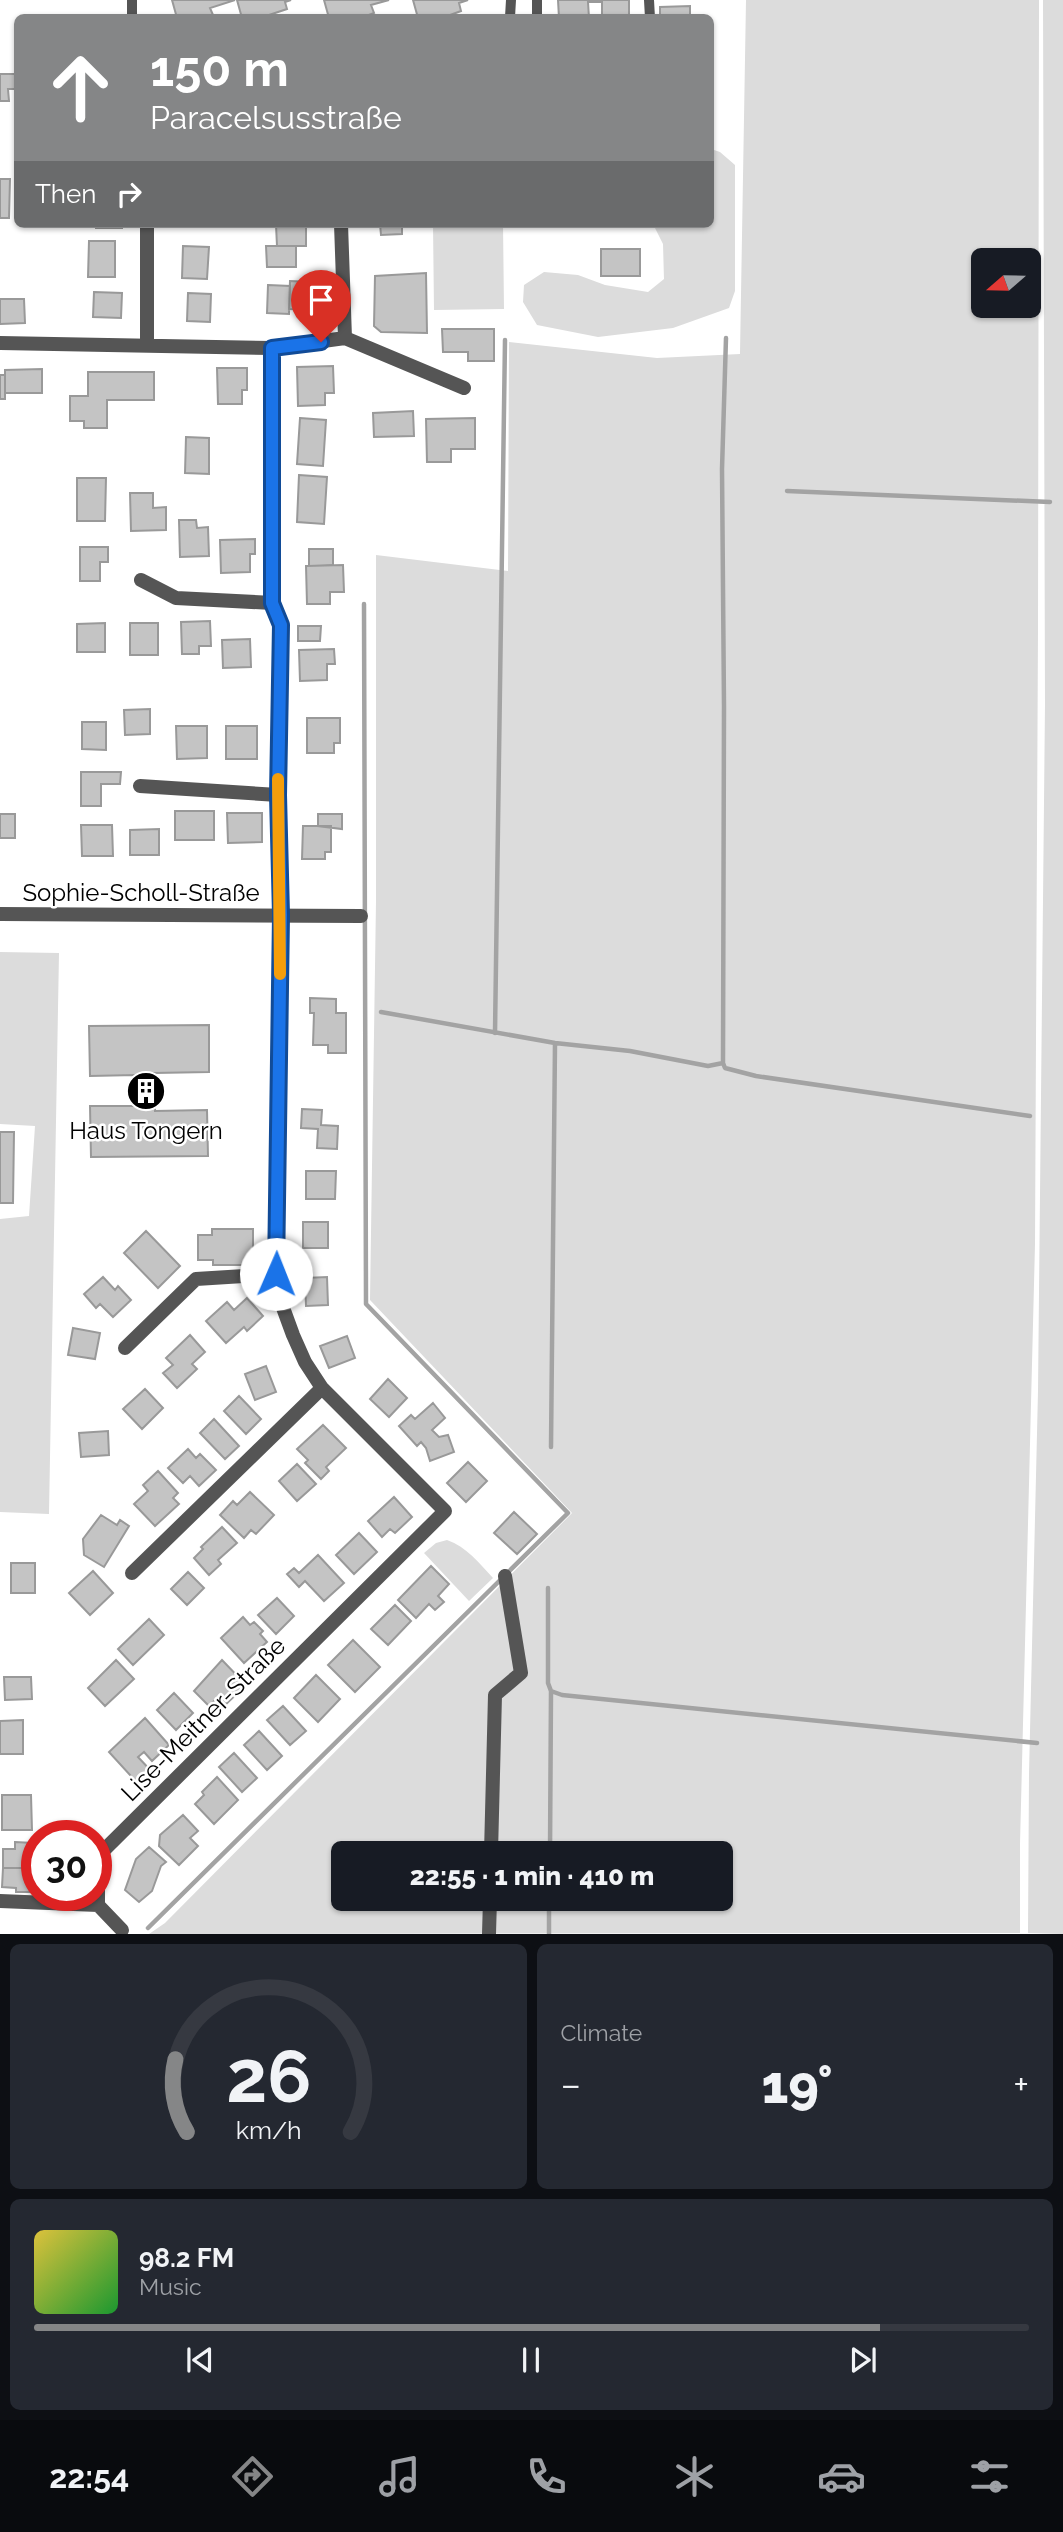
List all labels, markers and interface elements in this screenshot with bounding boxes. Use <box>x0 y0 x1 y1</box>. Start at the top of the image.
text: 150 m <box>150 40 289 97</box>
icon: ahead <box>35 42 126 133</box>
text: Paracelsusstraße <box>150 99 402 136</box>
icon: right <box>110 175 148 213</box>
text: Then <box>35 179 96 209</box>
north arrow <box>971 248 1041 318</box>
map controls <box>971 248 1041 318</box>
pin <box>291 270 351 342</box>
icon: arrive <box>302 281 340 319</box>
street label: Sophie-Scholl-Straße <box>22 878 260 907</box>
building icon: Haus Tongern <box>125 1070 167 1112</box>
place label: Haus Tongern <box>69 1116 223 1145</box>
position arrow <box>239 1237 313 1311</box>
street label: Lise-Meitner-Straße <box>115 1631 291 1807</box>
speed limit sign: 30 <box>21 1820 112 1911</box>
text: 22:55 · 1 min · 410 m <box>410 1861 654 1891</box>
text: Climate <box>561 2019 642 2046</box>
text: 26 <box>226 2035 311 2120</box>
text: 19° <box>761 2054 833 2115</box>
text: − <box>561 2062 581 2107</box>
text: + <box>1013 2062 1029 2107</box>
text: km/h <box>235 2115 301 2145</box>
text: 98.2 FM <box>139 2243 234 2273</box>
text: Music <box>139 2273 202 2300</box>
icon: previous <box>181 2341 219 2379</box>
icon: pause <box>512 2341 550 2379</box>
icon: next <box>844 2341 882 2379</box>
icon: directions <box>228 2452 277 2501</box>
icon: music <box>375 2452 424 2501</box>
icon: phone <box>522 2452 571 2501</box>
icon: climate <box>670 2452 719 2501</box>
icon: car <box>817 2452 866 2501</box>
icon: filters <box>965 2452 1014 2501</box>
text: 22:54 <box>49 2458 129 2495</box>

